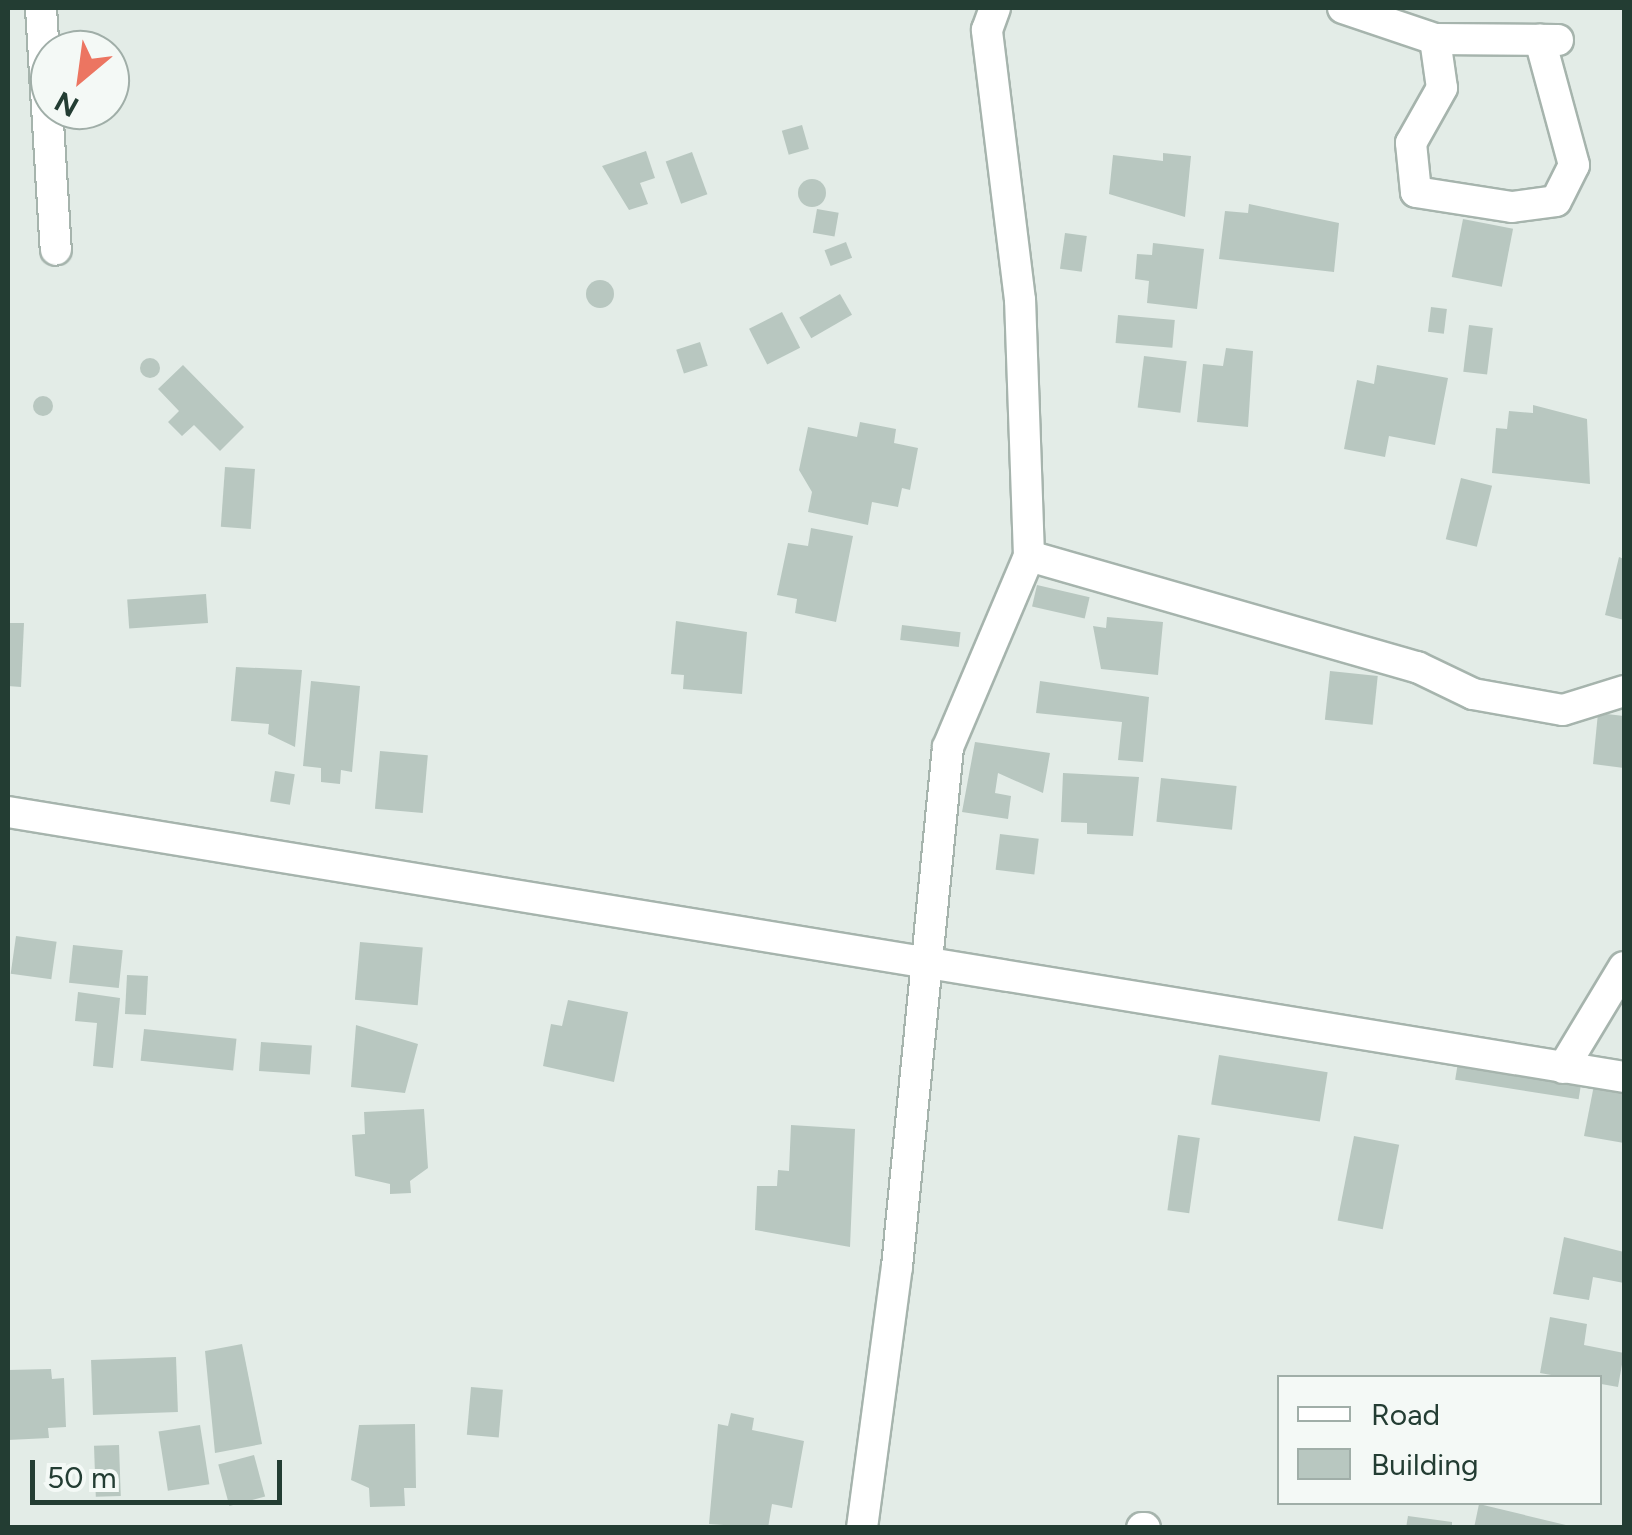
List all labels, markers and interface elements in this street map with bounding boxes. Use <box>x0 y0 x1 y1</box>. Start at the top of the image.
north arrow <box>30 30 130 130</box>
text: N <box>49 84 84 125</box>
legend <box>1277 1375 1602 1505</box>
text: Road <box>1371 1396 1440 1433</box>
scale bar <box>35 1440 288 1502</box>
text: Building <box>1371 1446 1479 1483</box>
text: 50 m <box>47 1459 116 1496</box>

